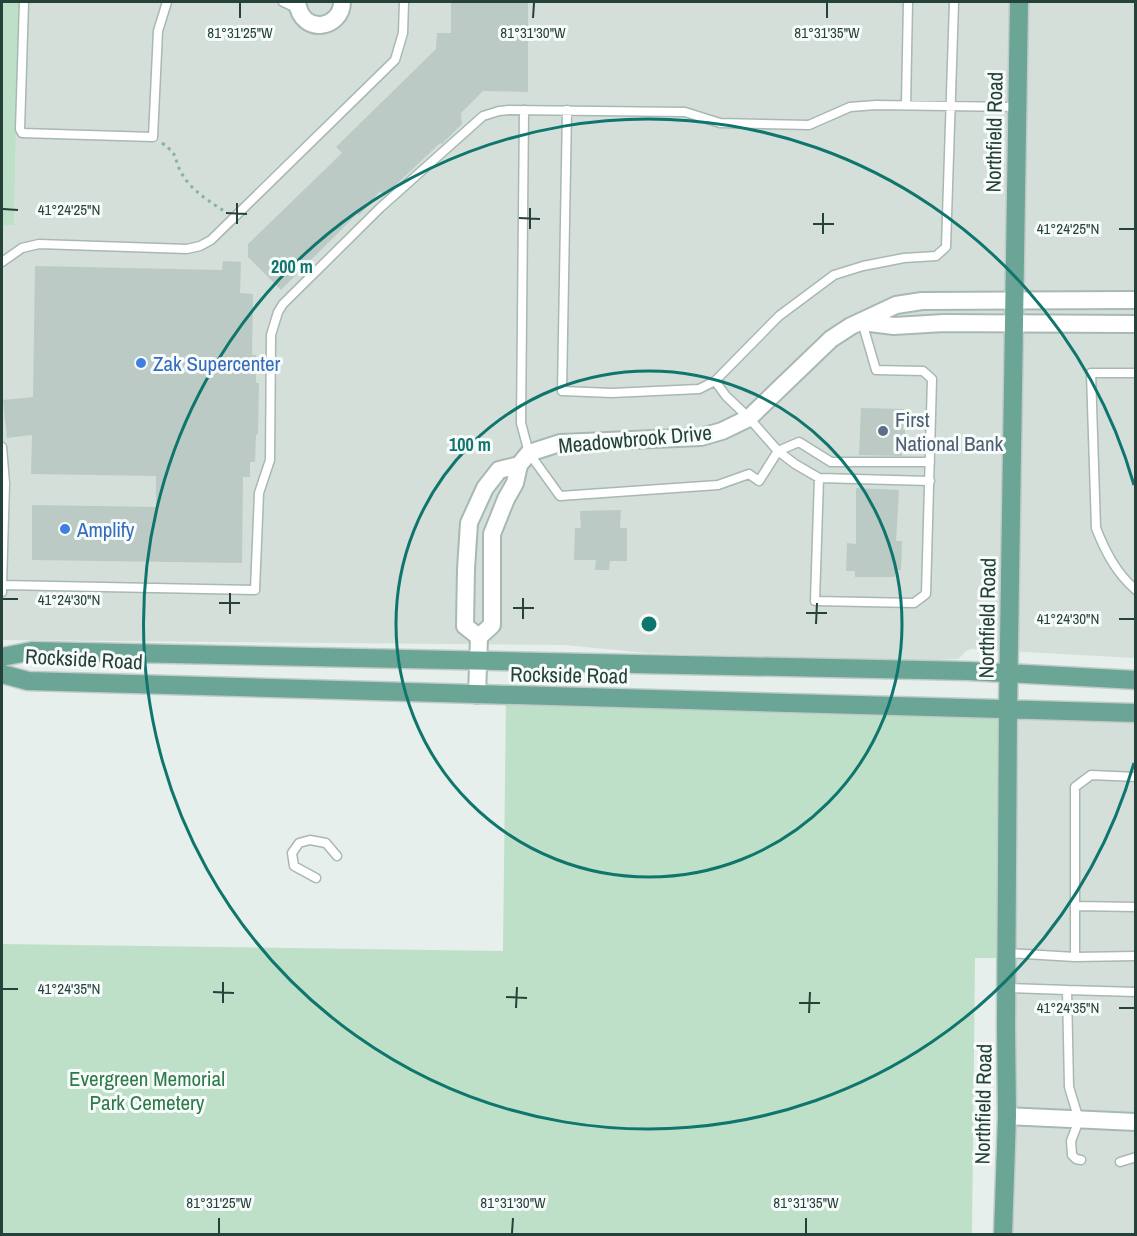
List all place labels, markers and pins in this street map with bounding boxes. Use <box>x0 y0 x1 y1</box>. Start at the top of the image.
place label: Zak Supercenter <box>153 349 281 378</box>
marker: Zak Supercenter <box>134 356 148 370</box>
place label: First National Bank <box>895 405 1004 458</box>
marker: First National Bank <box>876 424 890 438</box>
place label: Amplify <box>76 515 135 544</box>
marker: Amplify <box>58 522 72 536</box>
centre of rings <box>639 614 659 634</box>

